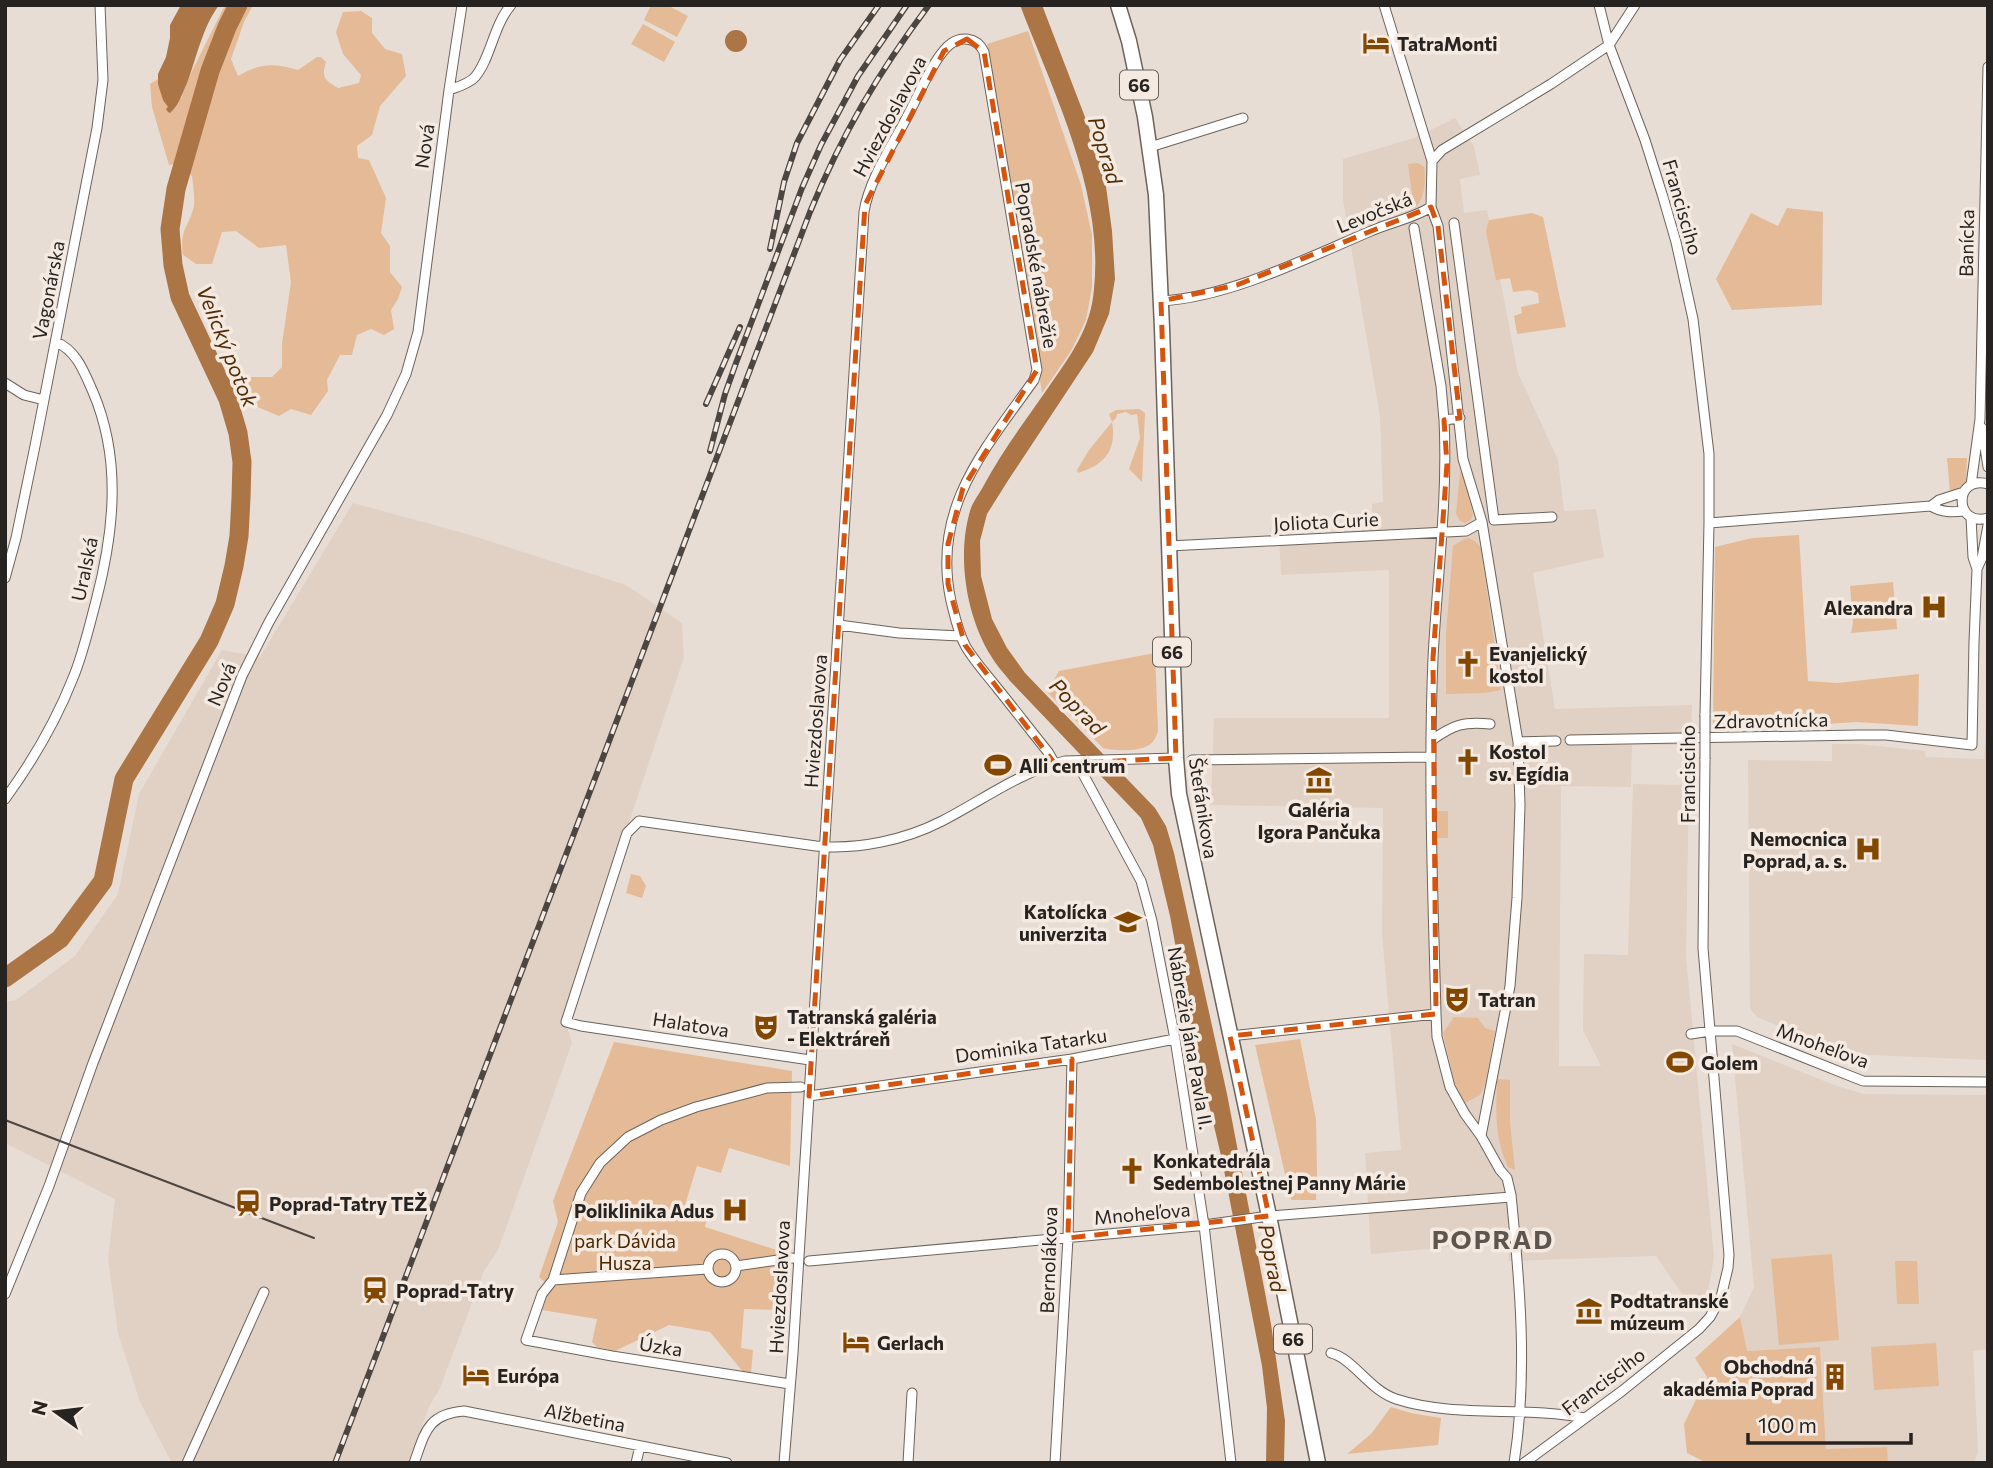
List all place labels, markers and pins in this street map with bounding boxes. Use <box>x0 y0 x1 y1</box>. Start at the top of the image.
hotel icon: TatraMonti <box>1361 28 1391 58</box>
place label: TatraMonti <box>1397 32 1498 55</box>
hospital icon: Alexandra <box>1919 592 1949 622</box>
place label: Alexandra <box>1824 596 1913 619</box>
place label: Evanjelický kostol <box>1489 642 1588 687</box>
church icon: Evanjelický kostol <box>1453 649 1483 679</box>
place label: Kostol sv. Egídia <box>1489 740 1569 785</box>
church icon: Kostol sv. Egídia <box>1453 747 1483 777</box>
sports icon: Alli centrum <box>983 750 1013 780</box>
place label: Alli centrum <box>1019 754 1125 777</box>
museum icon: Galéria Igora Pančuka <box>1304 765 1334 795</box>
place label: Galéria Igora Pančuka <box>1257 798 1381 843</box>
place label: Nemocnica Poprad, a. s. <box>1743 827 1847 872</box>
hospital icon: Nemocnica Poprad, a. s. <box>1853 834 1883 864</box>
place label: Katolícka univerzita <box>1019 900 1107 945</box>
school or university icon: Katolícka univerzita <box>1113 907 1143 937</box>
theatre icon: Tatran <box>1442 984 1472 1014</box>
place label: Tatran <box>1478 988 1536 1011</box>
place label: Tatranská galéria - Elektráreň <box>787 1005 937 1050</box>
theatre icon: Tatranská galéria - Elektráreň <box>751 1012 781 1042</box>
sports icon: Golem <box>1665 1047 1695 1077</box>
place label: Golem <box>1701 1051 1758 1074</box>
place label: Konkatedrála Sedembolestnej Panny Márie <box>1153 1149 1406 1194</box>
church icon: Konkatedrála Sedembolestnej Panny Márie <box>1117 1156 1147 1186</box>
station icon: Poprad-Tatry TEŽ <box>233 1188 263 1218</box>
place label: Poprad-Tatry TEŽ <box>269 1192 427 1215</box>
hospital icon: Poliklinika Adus <box>720 1195 750 1225</box>
place label: Poliklinika Adus <box>574 1199 714 1222</box>
station icon: Poprad-Tatry <box>360 1275 390 1305</box>
place label: Poprad-Tatry <box>396 1279 515 1302</box>
place label: Podtatranské múzeum <box>1610 1289 1729 1334</box>
museum icon: Podtatranské múzeum <box>1574 1296 1604 1326</box>
hotel icon: Gerlach <box>841 1327 871 1357</box>
place label: Gerlach <box>877 1331 944 1354</box>
place label: Obchodná akadémia Poprad <box>1663 1355 1814 1400</box>
hotel icon: Európa <box>461 1360 491 1390</box>
building icon: Obchodná akadémia Poprad <box>1820 1362 1850 1392</box>
place label: Európa <box>497 1364 559 1387</box>

